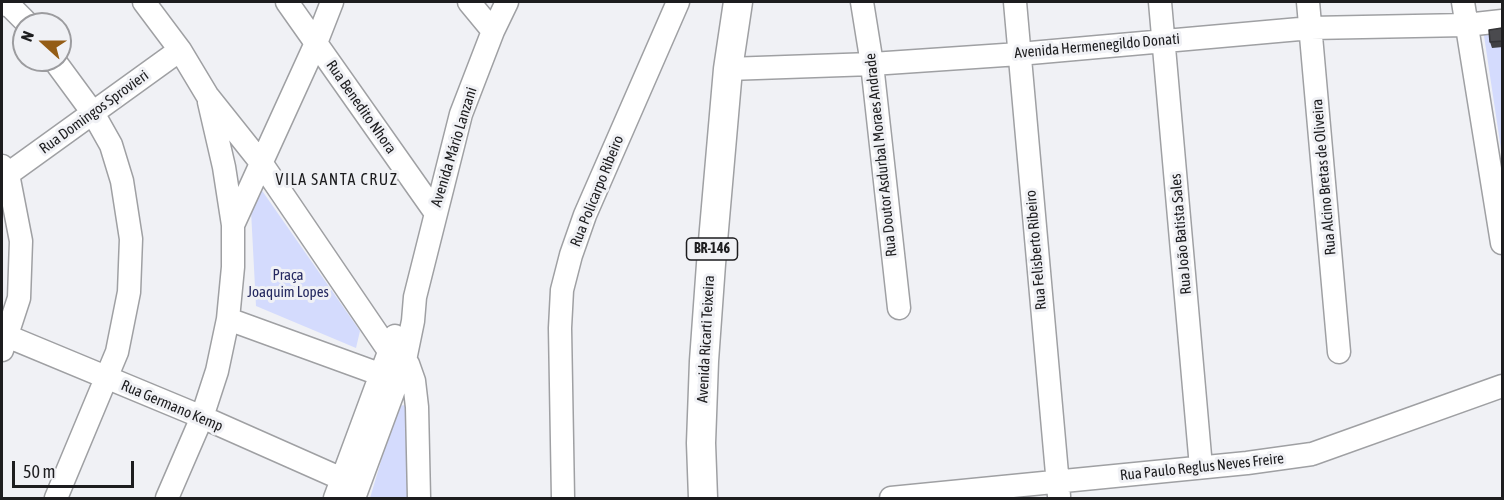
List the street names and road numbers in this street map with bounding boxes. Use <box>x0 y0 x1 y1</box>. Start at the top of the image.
street label: Avenida Hermenegildo Donati <box>1013 30 1181 62</box>
street label: Rua Doutor Asdurbal Moraes Andrade <box>861 52 901 258</box>
street label: Rua Benedito Nhora <box>322 57 400 157</box>
street label: Rua Domingos Sprovieri <box>36 66 152 158</box>
street label: Avenida Mário Lanzani <box>427 85 481 209</box>
street label: Rua Alcino Bretas de Oliveira <box>1308 98 1340 256</box>
street label: Rua Policarpo Ribeiro <box>566 133 628 249</box>
street label: Rua João Batista Sales <box>1167 173 1195 295</box>
street label: Rua Felisberto Ribeiro <box>1022 189 1050 311</box>
road number: BR-146 <box>686 238 738 260</box>
street label: Avenida Ricarti Teixeira <box>694 275 718 403</box>
street label: Rua Germano Kemp <box>118 376 226 436</box>
street label: Rua Paulo Reglus Neves Freire <box>1119 449 1285 485</box>

